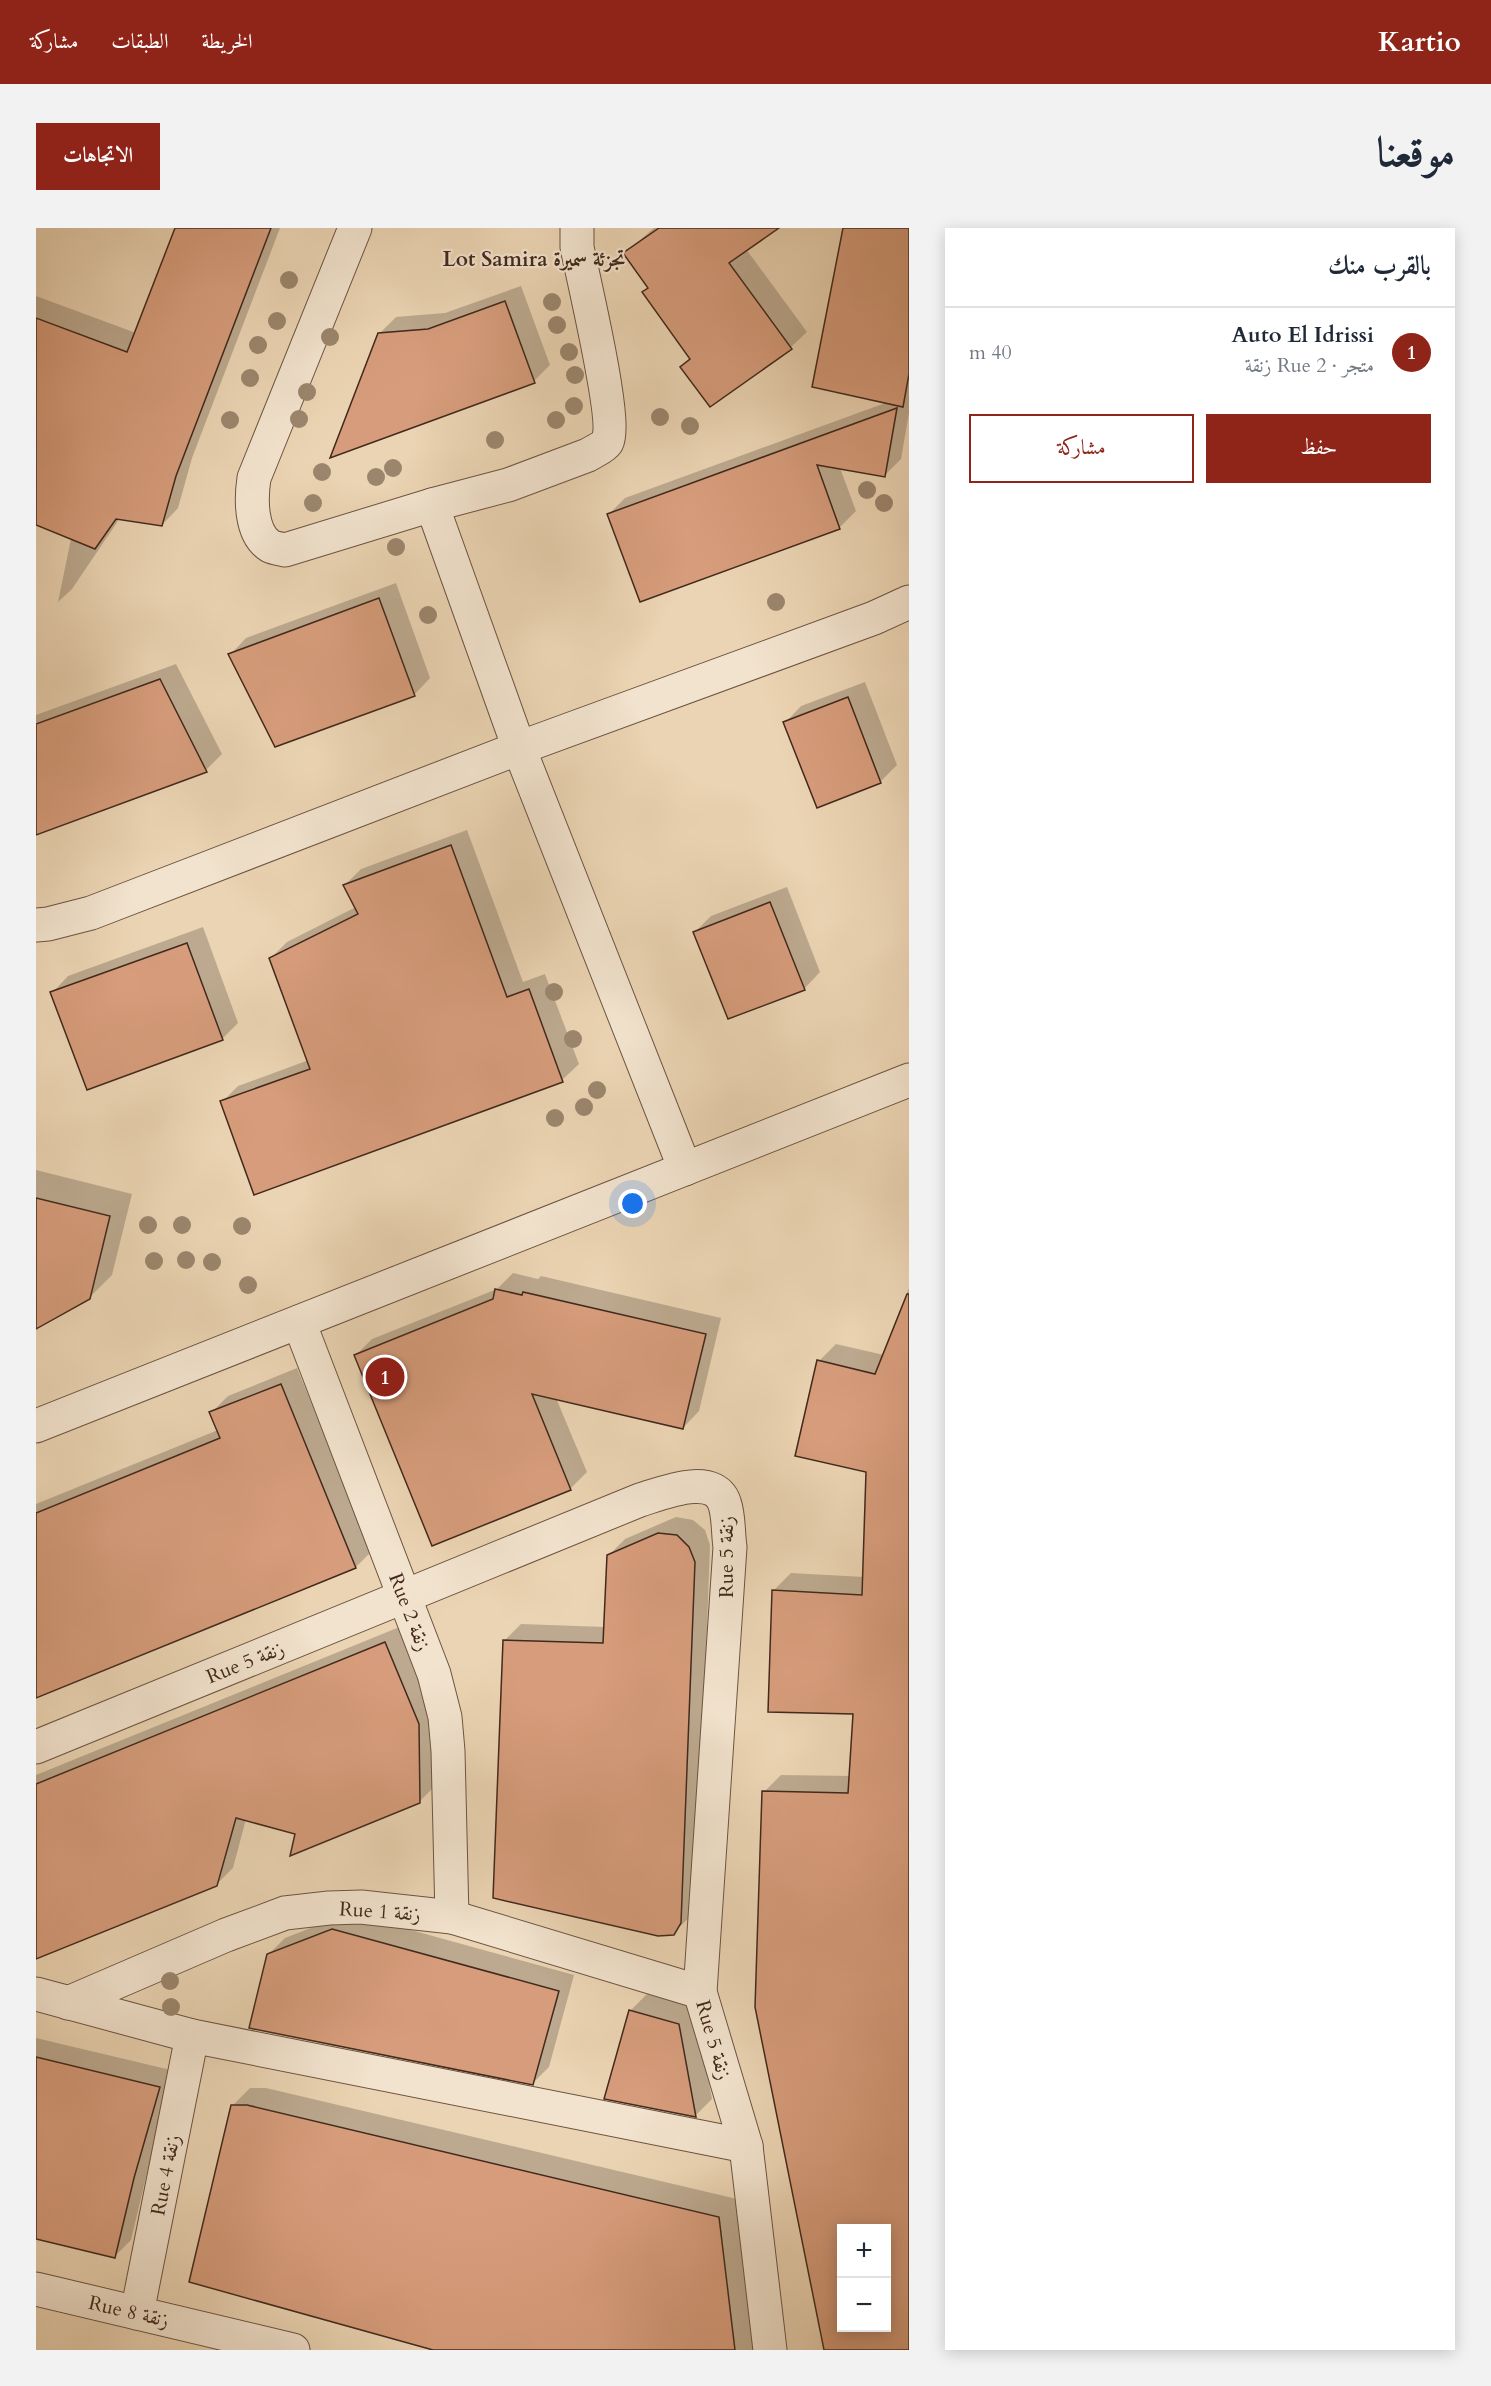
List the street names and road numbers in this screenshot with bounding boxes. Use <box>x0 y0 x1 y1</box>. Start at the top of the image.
street label: Rue 5 زنقة <box>713 1516 740 1598</box>
street label: Rue 2 زنقة <box>382 1569 437 1655</box>
street label: Rue 5 زنقة <box>202 1635 288 1690</box>
street label: Rue 1 زنقة <box>338 1895 422 1928</box>
street label: Rue 5 زنقة <box>689 1997 738 2083</box>
street label: Rue 4 زنقة <box>144 2132 187 2218</box>
street label: Rue 8 زنقة <box>86 2289 172 2334</box>

